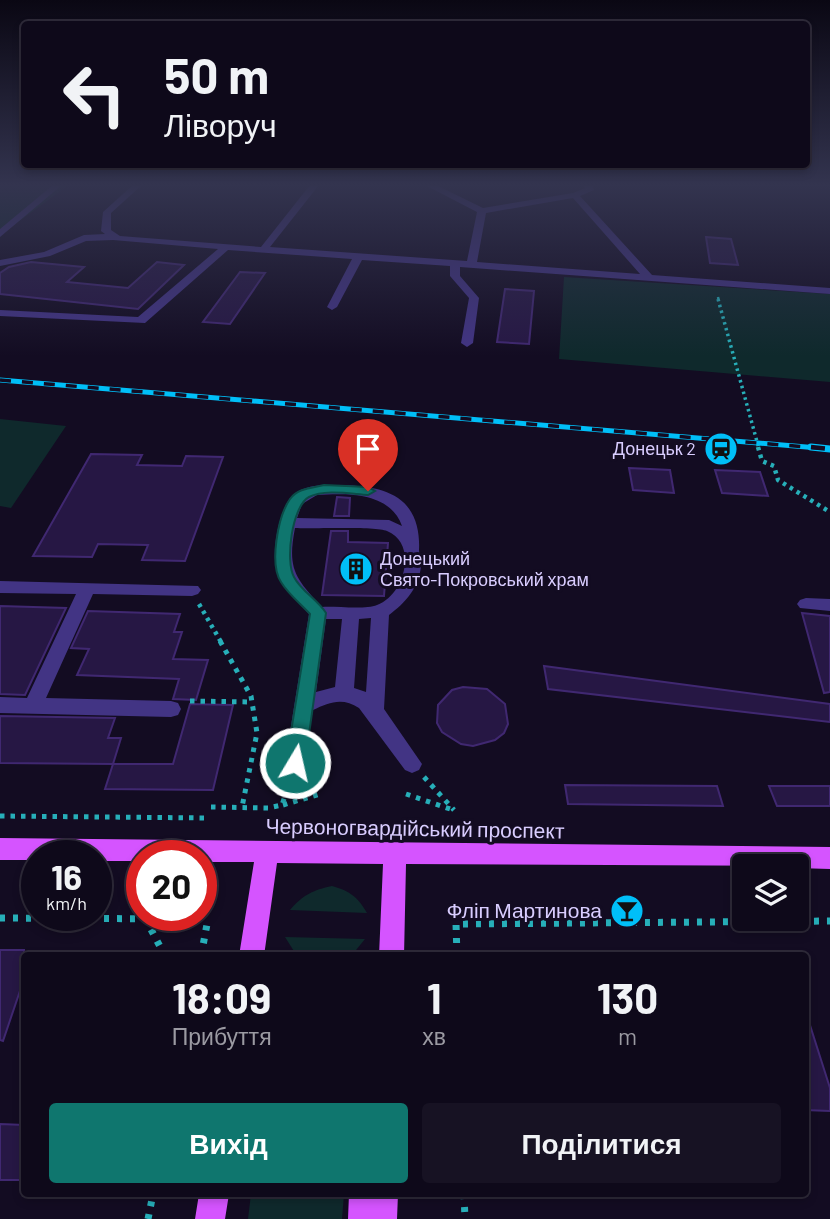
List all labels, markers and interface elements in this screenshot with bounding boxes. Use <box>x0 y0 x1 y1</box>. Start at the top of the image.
text: 50 m <box>164 45 269 104</box>
icon: left <box>49 49 140 140</box>
text: Ліворуч <box>164 105 277 143</box>
pin <box>338 419 398 491</box>
icon: arrive <box>349 430 387 468</box>
station icon: Донецьк 2 <box>702 430 740 468</box>
place label: Донецьк 2 <box>613 437 696 459</box>
place label: Донецький Свято-Покровський храм <box>380 547 589 590</box>
building icon: Донецький Свято-Покровський храм <box>337 550 375 588</box>
position arrow <box>258 726 332 800</box>
street label: Червоногвардійський проспект <box>265 812 565 843</box>
speed limit sign: 20 <box>126 840 217 931</box>
map controls <box>732 854 809 931</box>
button: layers <box>732 854 809 931</box>
text: 16 <box>51 855 82 897</box>
text: km/h <box>46 892 87 914</box>
bar icon: Фліп Мартинова <box>608 892 646 930</box>
place label: Фліп Мартинова <box>446 897 602 922</box>
text: 18:09 <box>172 972 271 1022</box>
text: 1 <box>427 972 442 1022</box>
text: 130 <box>597 972 658 1022</box>
text: Прибуття <box>172 1022 272 1050</box>
text: хв <box>422 1022 446 1050</box>
text: m <box>618 1022 637 1050</box>
button: Вихід <box>49 1103 408 1183</box>
button: Поділитися <box>422 1103 781 1183</box>

